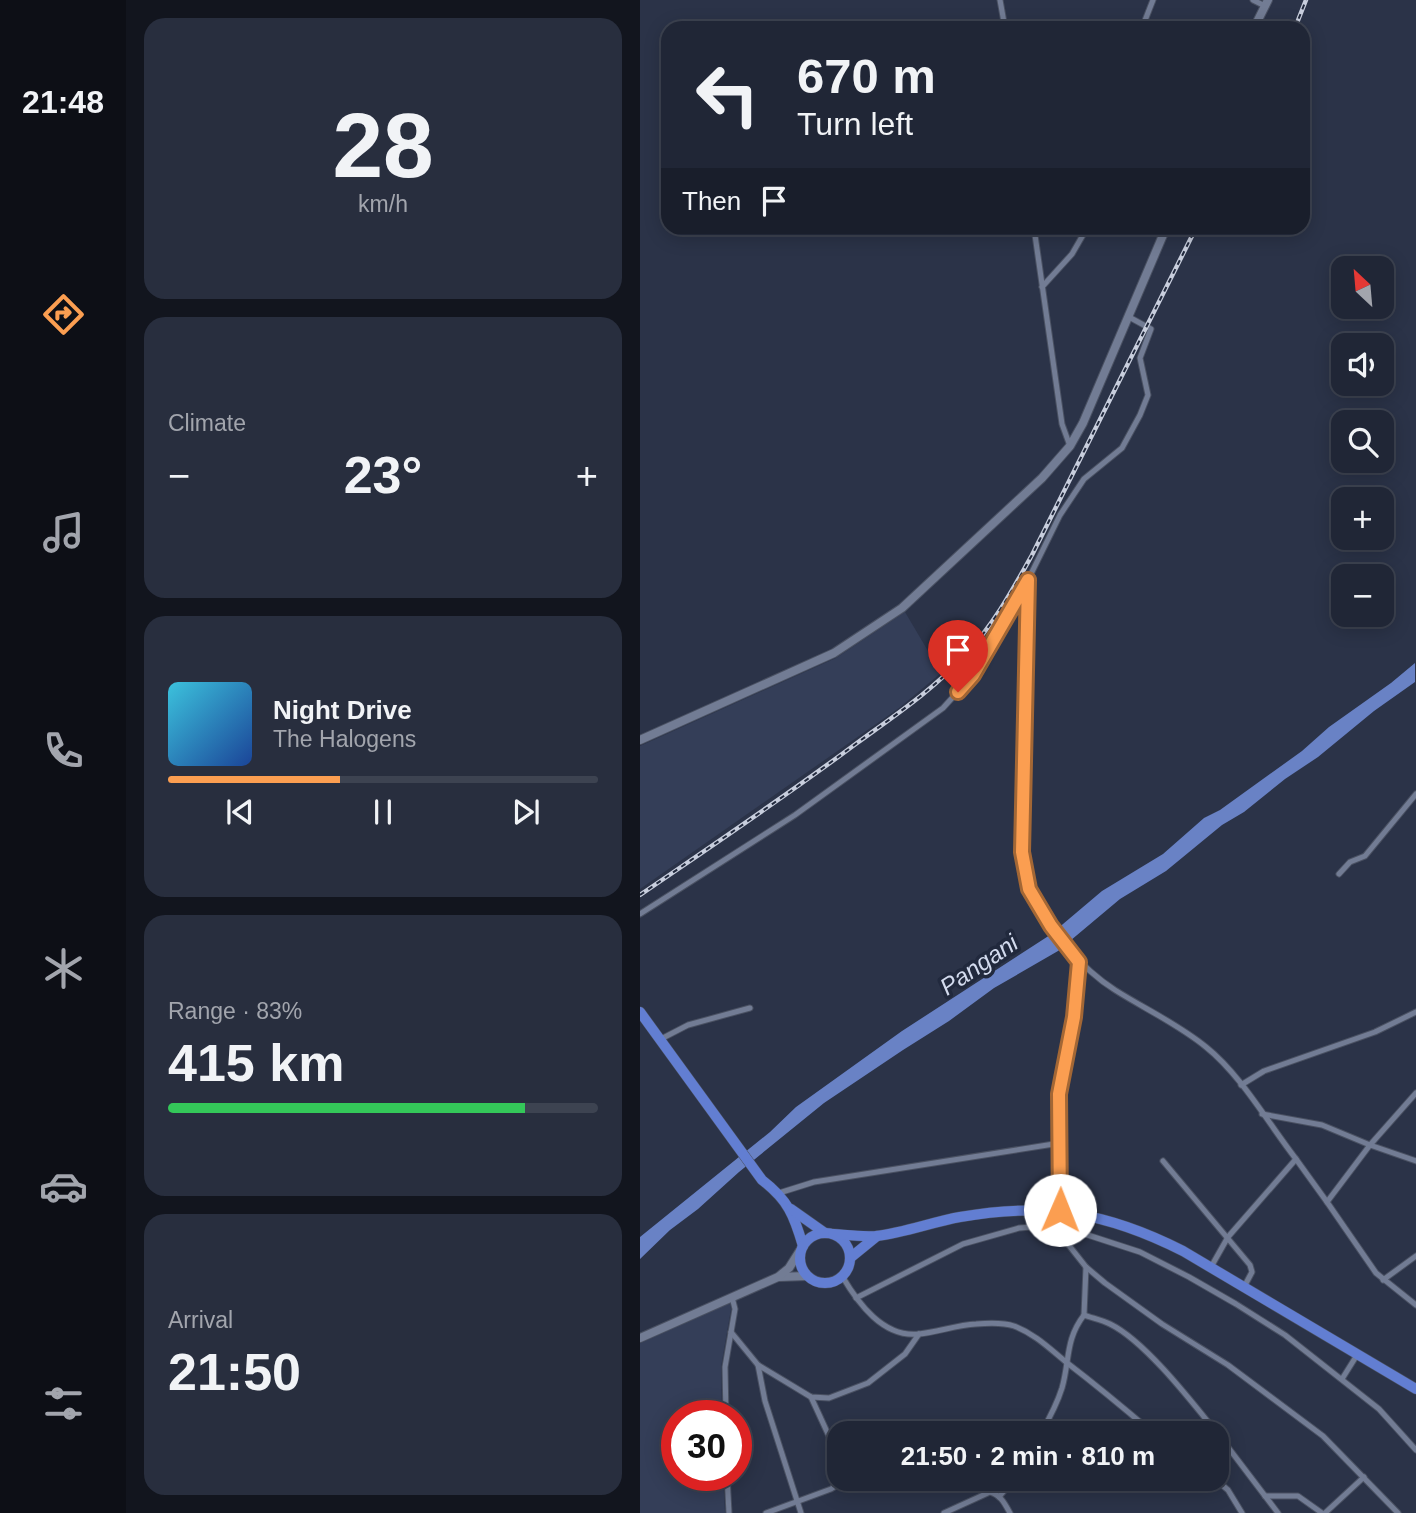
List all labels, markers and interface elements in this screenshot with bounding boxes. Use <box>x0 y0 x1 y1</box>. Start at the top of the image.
icon: left <box>682 49 773 140</box>
text: 670 m <box>797 49 936 103</box>
text: 21:48 <box>22 84 104 120</box>
text: 28 <box>332 95 434 196</box>
text: Turn left <box>797 106 913 142</box>
icon: arrive <box>755 182 793 220</box>
text: Then <box>682 186 741 216</box>
text: km/h <box>358 191 408 217</box>
north arrow <box>1331 256 1394 318</box>
map controls <box>1331 256 1394 627</box>
icon: directions <box>39 290 88 339</box>
button: sound <box>1331 333 1394 396</box>
text: Climate <box>168 410 246 436</box>
button: search <box>1331 410 1394 473</box>
text: 23° <box>344 446 422 504</box>
text: − <box>168 455 190 497</box>
text: + <box>576 455 598 497</box>
button: + <box>1331 487 1394 550</box>
icon: music <box>39 508 88 557</box>
button: − <box>1331 564 1394 627</box>
pin <box>928 620 988 692</box>
icon: arrive <box>939 631 977 669</box>
text: Night Drive <box>273 695 412 725</box>
icon: phone <box>39 726 88 775</box>
text: The Halogens <box>273 726 416 752</box>
icon: previous <box>221 793 259 831</box>
icon: pause <box>364 793 402 831</box>
icon: next <box>507 793 545 831</box>
water label: Pangani <box>935 928 1023 1000</box>
icon: climate <box>39 944 88 993</box>
text: Range · 83% <box>168 998 302 1024</box>
text: 415 km <box>168 1034 344 1092</box>
icon: car <box>39 1162 88 1211</box>
position arrow <box>1023 1173 1097 1247</box>
text: Arrival <box>168 1307 233 1333</box>
text: 21:50 <box>168 1343 301 1401</box>
icon: filters <box>39 1379 88 1428</box>
speed limit sign: 30 <box>661 1400 752 1491</box>
text: 21:50 · 2 min · 810 m <box>901 1441 1155 1471</box>

